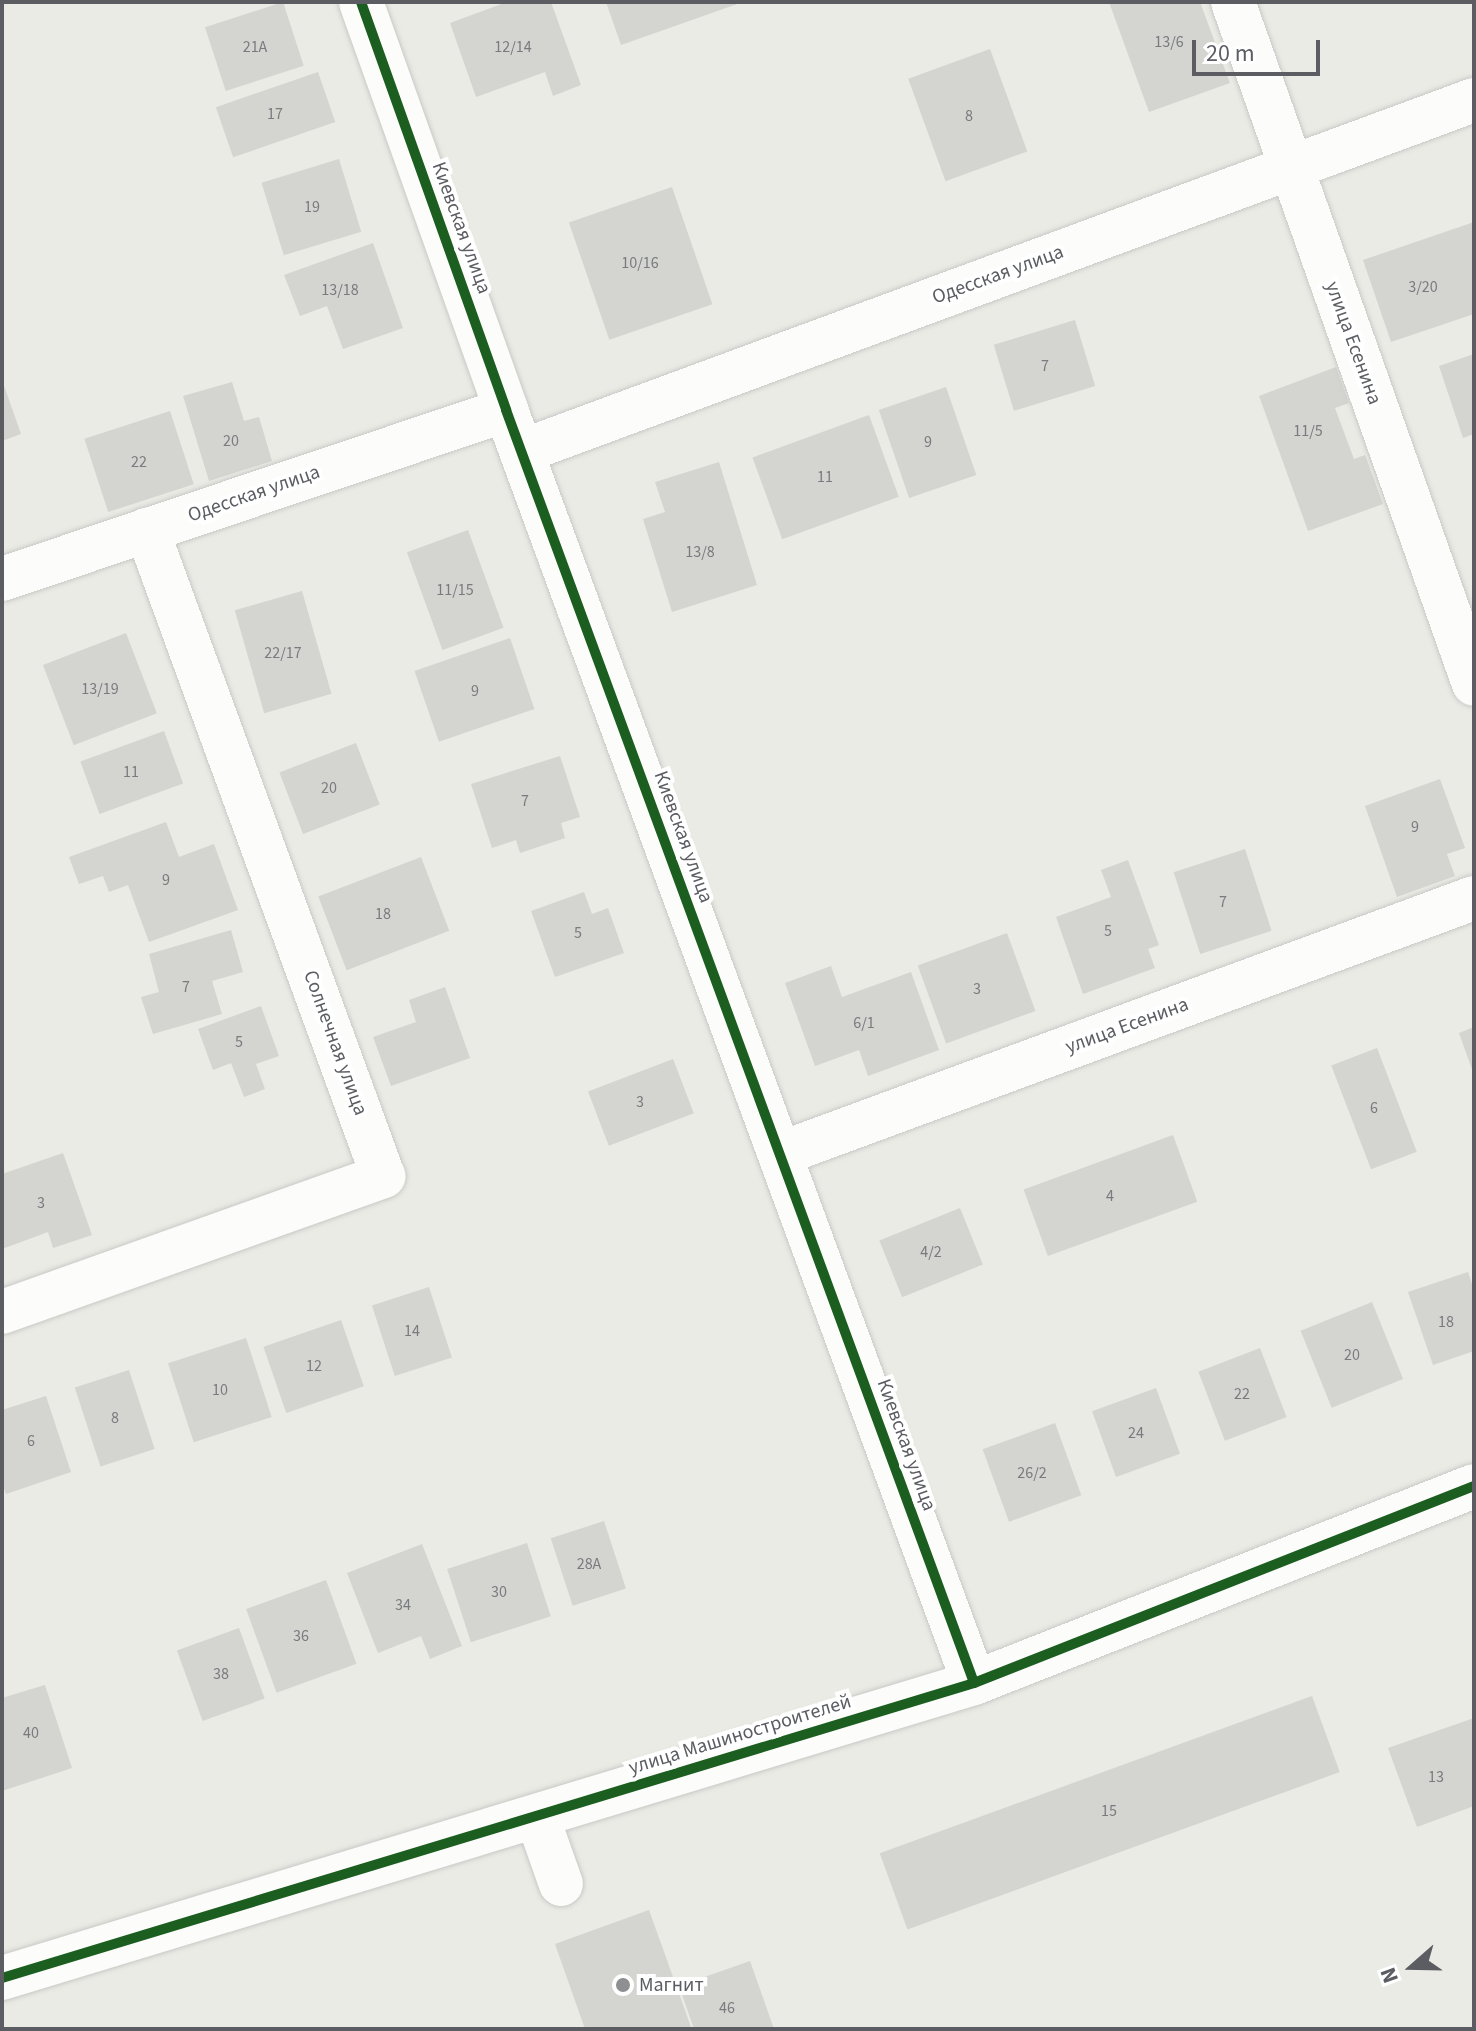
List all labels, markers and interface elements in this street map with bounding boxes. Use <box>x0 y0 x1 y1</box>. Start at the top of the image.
scale bar <box>1196 24 1324 74</box>
house number: 13/6 <box>1154 32 1184 52</box>
text: 20 m <box>1206 36 1255 71</box>
house number: 21А <box>243 37 267 57</box>
house number: 12/14 <box>494 37 532 57</box>
house number: 17 <box>267 104 283 124</box>
house number: 8 <box>965 106 973 126</box>
street label: Киевская улица <box>426 159 496 297</box>
house number: 19 <box>304 197 320 217</box>
street label: Одесская улица <box>929 240 1067 310</box>
house number: 10/16 <box>621 253 659 273</box>
house number: 3/20 <box>1408 277 1438 297</box>
street label: улица Есенина <box>1320 278 1386 408</box>
house number: 13/18 <box>321 280 359 300</box>
house number: 7 <box>1041 356 1049 376</box>
house number: 11/5 <box>1293 421 1323 441</box>
house number: 20 <box>223 431 239 451</box>
house number: 9 <box>924 432 932 452</box>
house number: 22 <box>131 452 147 472</box>
street label: Одесская улица <box>185 460 323 528</box>
house number: 11 <box>817 467 833 487</box>
house number: 13/8 <box>685 542 715 562</box>
house number: 11/15 <box>436 580 474 600</box>
house number: 22/17 <box>264 643 302 663</box>
house number: 13/19 <box>81 679 119 699</box>
house number: 9 <box>471 681 479 701</box>
house number: 11 <box>123 762 139 782</box>
street label: Киевская улица <box>648 768 718 906</box>
house number: 20 <box>321 778 337 798</box>
house number: 7 <box>521 791 529 811</box>
house number: 9 <box>1411 817 1419 837</box>
house number: 9 <box>162 870 170 890</box>
house number: 7 <box>1219 892 1227 912</box>
house number: 18 <box>375 904 391 924</box>
house number: 5 <box>1104 921 1112 941</box>
house number: 5 <box>574 923 582 943</box>
street label: Солнечная улица <box>298 967 372 1119</box>
house number: 7 <box>182 977 190 997</box>
house number: 3 <box>973 979 981 999</box>
street label: улица Есенина <box>1062 993 1192 1059</box>
house number: 6/1 <box>853 1013 875 1033</box>
house number: 5 <box>235 1032 243 1052</box>
house number: 3 <box>636 1092 644 1112</box>
house number: 6 <box>1370 1098 1378 1118</box>
house number: 4 <box>1106 1186 1114 1206</box>
house number: 3 <box>37 1193 45 1213</box>
house number: 4/2 <box>920 1242 942 1262</box>
house number: 18 <box>1438 1312 1454 1332</box>
house number: 14 <box>404 1321 420 1341</box>
house number: 20 <box>1344 1345 1360 1365</box>
house number: 12 <box>306 1356 322 1376</box>
street label: Киевская улица <box>871 1376 941 1514</box>
house number: 10 <box>212 1380 228 1400</box>
house number: 22 <box>1234 1384 1250 1404</box>
house number: 8 <box>111 1408 119 1428</box>
house number: 24 <box>1128 1423 1144 1443</box>
house number: 6 <box>27 1431 35 1451</box>
house number: 26/2 <box>1017 1463 1047 1483</box>
house number: 28А <box>577 1554 601 1574</box>
house number: 30 <box>491 1582 507 1602</box>
house number: 34 <box>395 1595 411 1615</box>
house number: 36 <box>293 1626 309 1646</box>
house number: 38 <box>213 1664 229 1684</box>
street label: улица Машиностроителей <box>626 1690 854 1780</box>
house number: 40 <box>23 1723 39 1743</box>
house number: 13 <box>1428 1767 1444 1787</box>
house number: 15 <box>1101 1801 1117 1821</box>
north arrow <box>1372 1927 1452 2007</box>
text: N <box>1372 1963 1407 1988</box>
place label: Магнит <box>639 1973 704 1997</box>
marker: Магнит <box>614 1976 632 1994</box>
house number: 46 <box>719 1998 735 2018</box>

